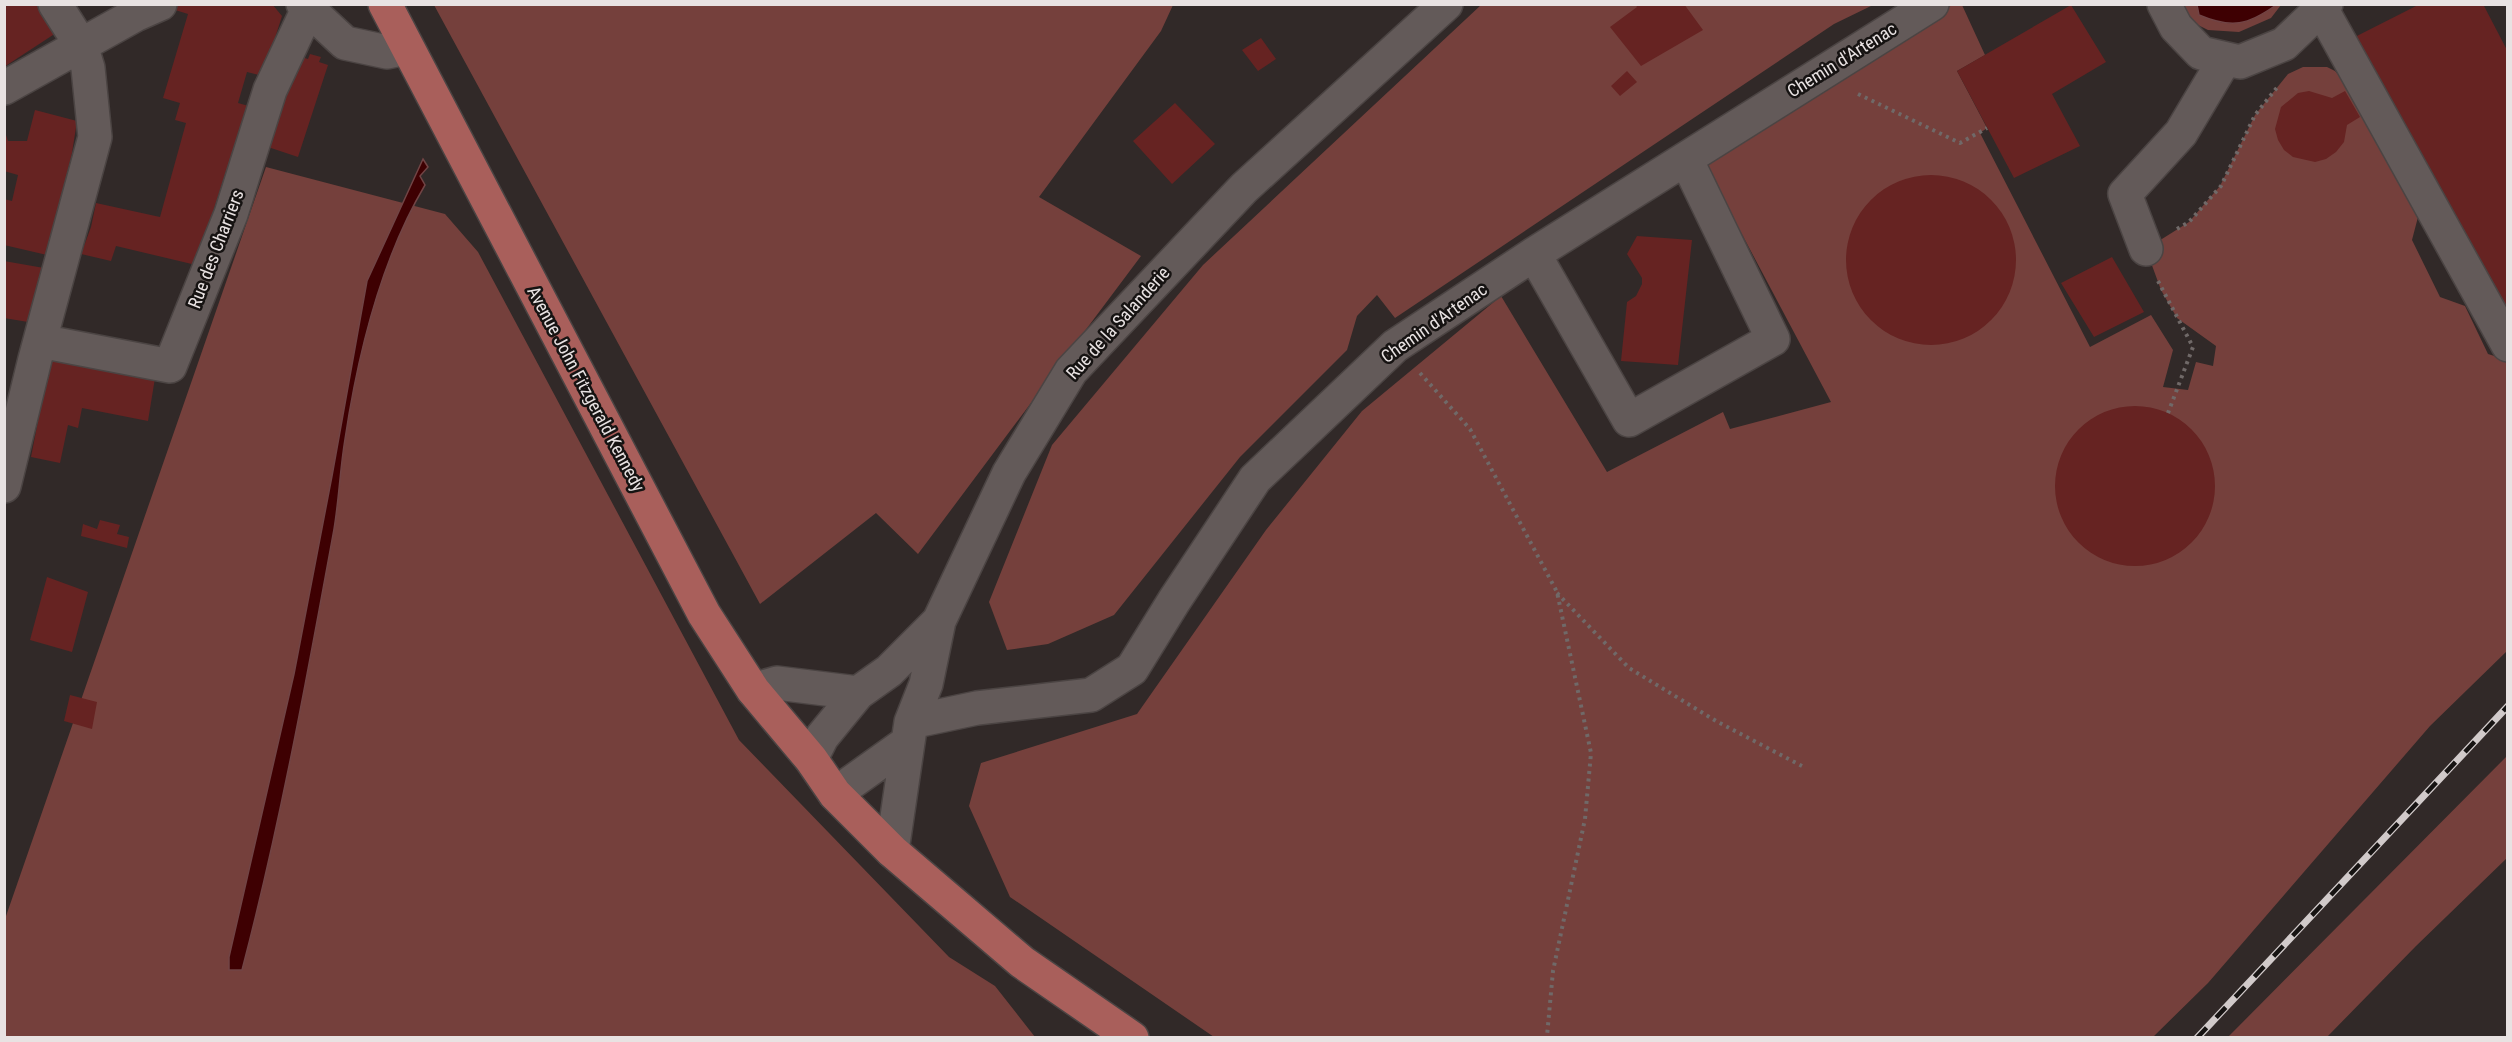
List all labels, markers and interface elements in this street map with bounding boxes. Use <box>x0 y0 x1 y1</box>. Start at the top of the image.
street label: Chemin d'Artenac <box>1783 18 1900 102</box>
street label: Rue des Charriers <box>183 187 248 311</box>
street label: Rue de la Salanderie <box>1062 262 1174 383</box>
street label: Chemin d'Artenac <box>1377 278 1491 367</box>
street label: Avenue John Fitzgerald Kennedy <box>523 282 650 496</box>

